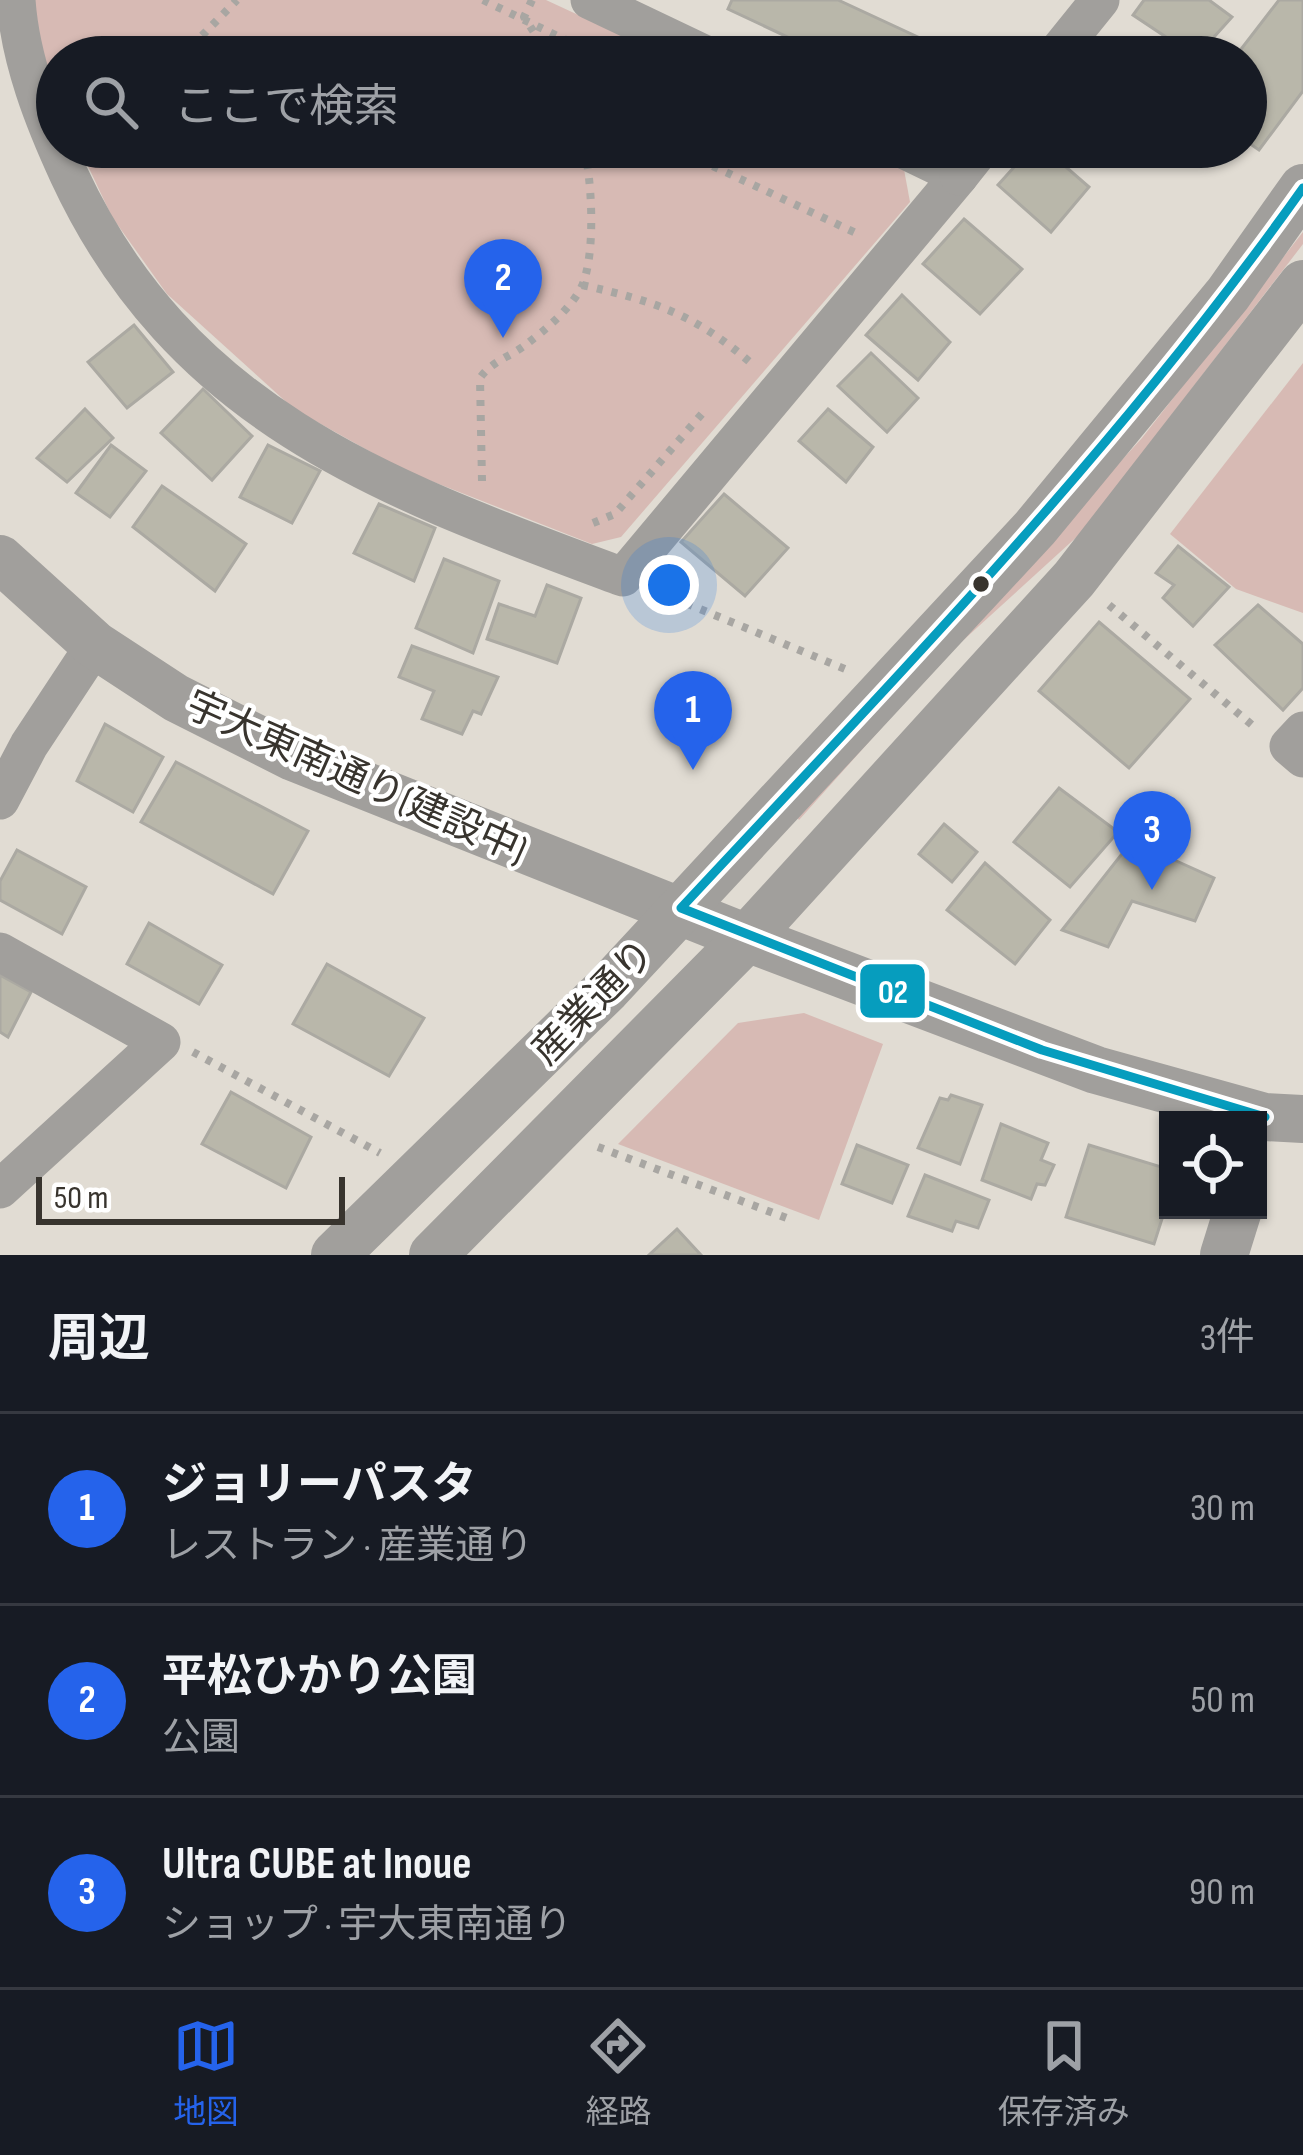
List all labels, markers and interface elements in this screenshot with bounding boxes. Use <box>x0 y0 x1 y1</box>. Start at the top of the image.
search box <box>36 36 1267 168</box>
icon: search <box>78 69 144 135</box>
text: ここで検索 <box>174 80 399 135</box>
pin: 2 <box>464 239 542 338</box>
your location <box>639 555 699 615</box>
unlabelled marker <box>970 573 992 595</box>
pin: 1 <box>654 671 732 770</box>
street label: 宇大東南通り(建設中) <box>178 682 534 875</box>
pin: 3 <box>1113 791 1191 890</box>
street label: 産業通り <box>523 930 665 1075</box>
line badge: 02 <box>858 962 927 1020</box>
text: 02 <box>878 973 908 1013</box>
map controls <box>1159 1111 1267 1219</box>
button: locate <box>1159 1111 1267 1219</box>
scale bar <box>36 1171 345 1224</box>
text: 50 m <box>54 1178 108 1218</box>
text: 周辺 <box>48 1309 150 1370</box>
text: 3件 <box>1200 1315 1255 1362</box>
text: ジョリーパスタ <box>162 1458 477 1513</box>
text: 1 <box>79 1485 95 1532</box>
text: 30 m <box>1190 1485 1255 1532</box>
text: レストラン · 産業通り <box>162 1523 533 1570</box>
text: 平松ひかり公園 <box>162 1650 477 1705</box>
text: 2 <box>78 1677 96 1724</box>
text: 50 m <box>1191 1677 1255 1724</box>
text: 公園 <box>162 1715 240 1762</box>
text: Ultra CUBE at Inoue <box>162 1837 471 1892</box>
text: 3 <box>78 1869 96 1916</box>
text: 90 m <box>1189 1869 1255 1916</box>
text: ショップ · 宇大東南通り <box>162 1902 572 1949</box>
tab: 地図 <box>173 2013 239 2133</box>
tab: 経路 <box>585 2013 651 2133</box>
tab: 保存済み <box>998 2013 1130 2133</box>

